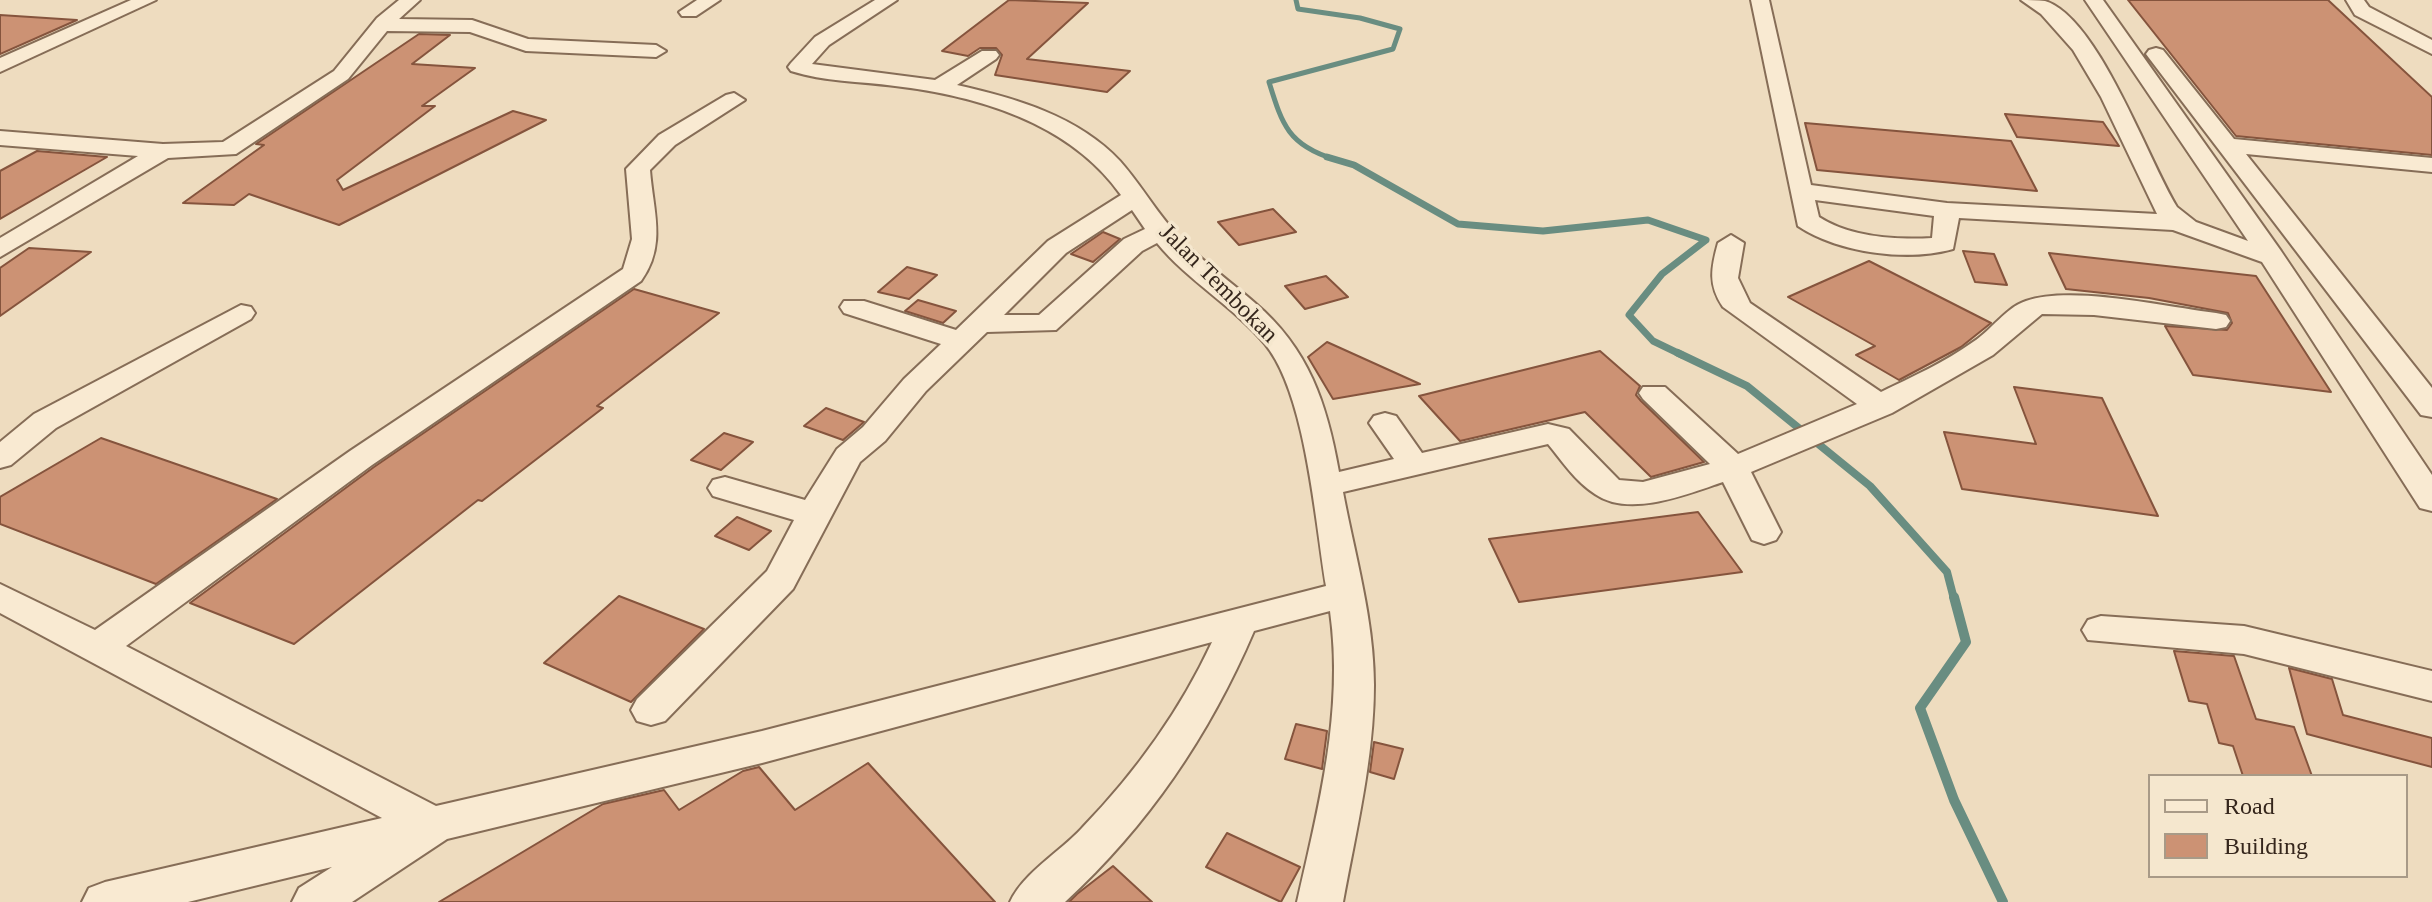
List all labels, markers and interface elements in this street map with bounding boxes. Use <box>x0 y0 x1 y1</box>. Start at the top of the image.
street label: Jalan Tembokan <box>1153 219 1283 349</box>
legend <box>2148 774 2408 878</box>
text: Road <box>2224 793 2275 819</box>
text: Building <box>2224 833 2308 859</box>

